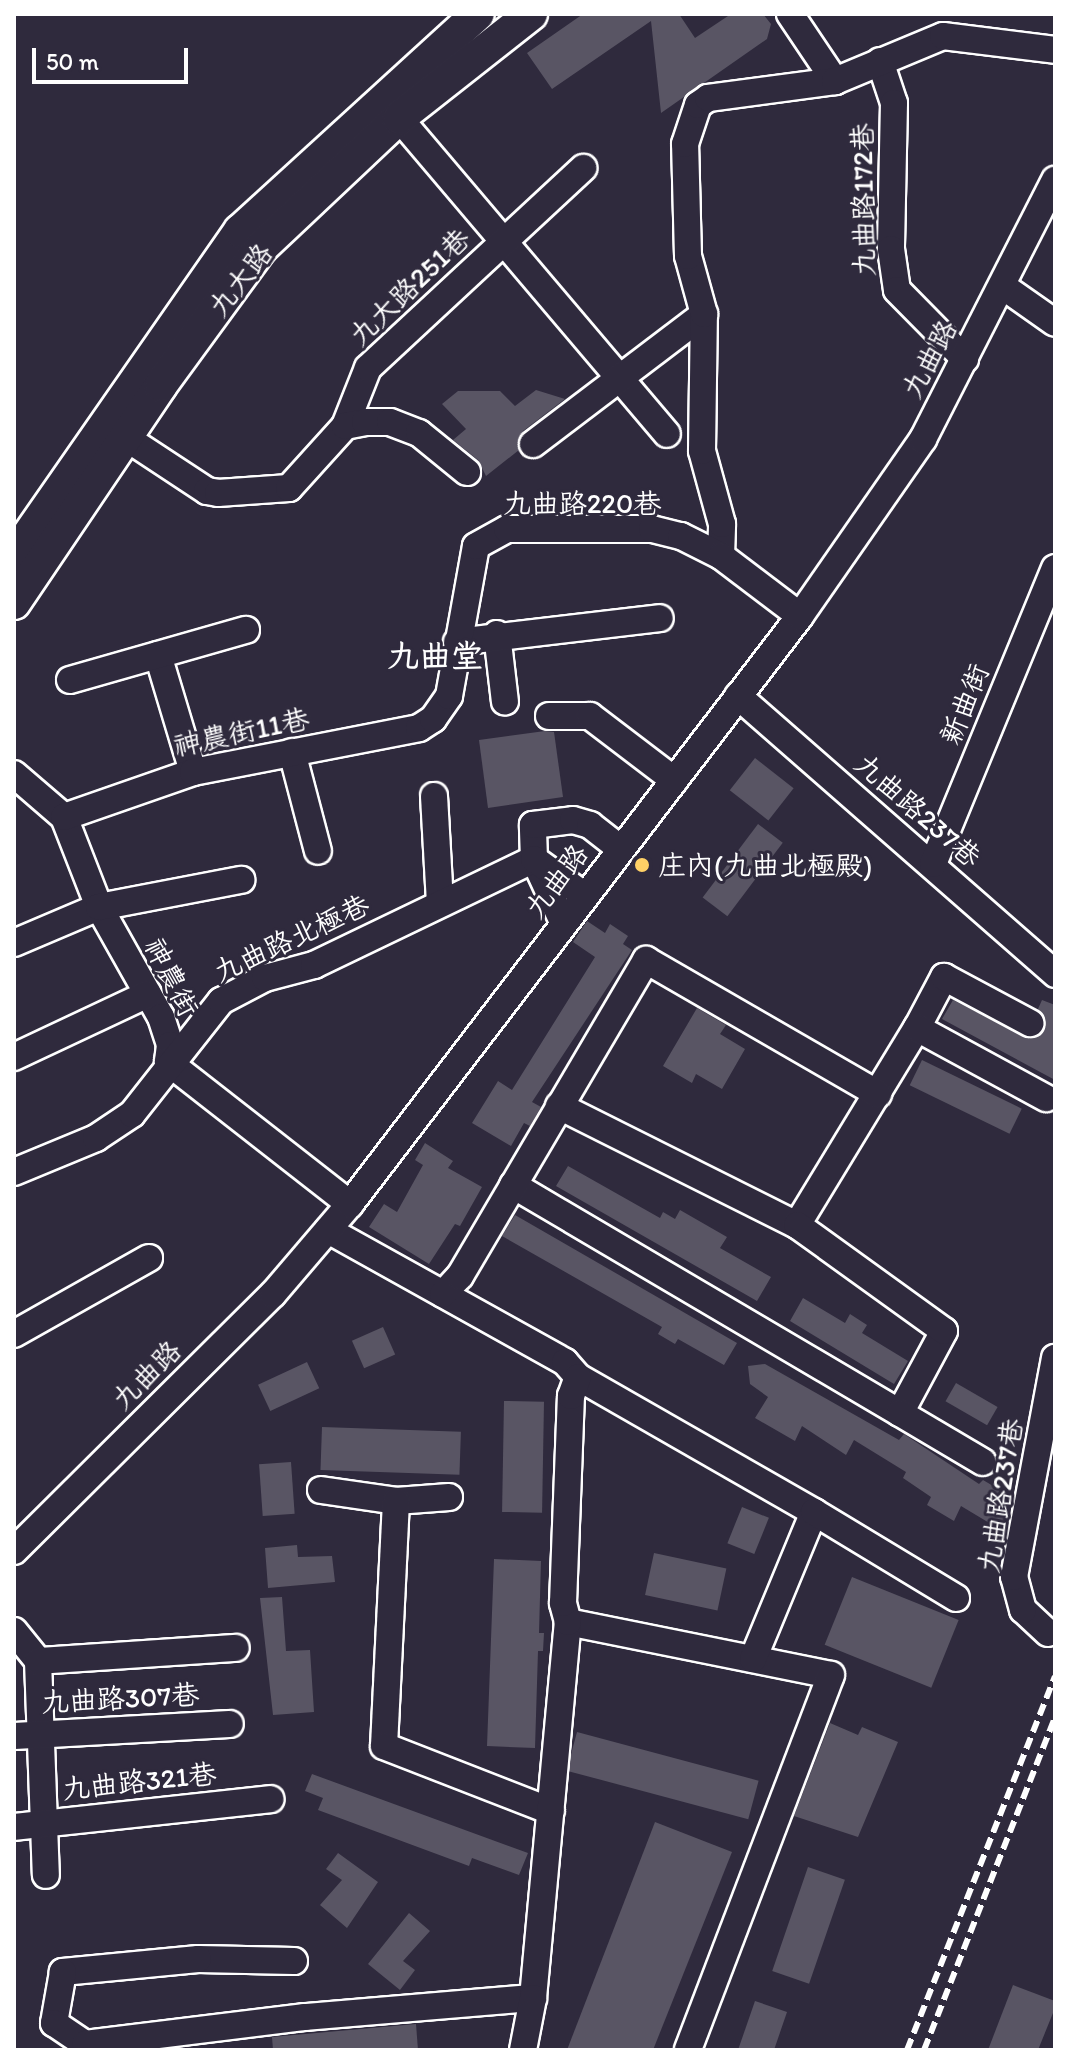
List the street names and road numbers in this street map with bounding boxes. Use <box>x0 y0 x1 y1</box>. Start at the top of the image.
street label: 九曲路172巷 <box>845 123 881 277</box>
street label: 九大路251巷 <box>342 221 476 353</box>
street label: 九大路 <box>201 237 279 323</box>
street label: 九曲路 <box>894 314 964 404</box>
street label: 九曲路220巷 <box>503 486 661 520</box>
street label: 新曲街 <box>933 659 995 749</box>
street label: 神農街11巷 <box>170 701 312 763</box>
street label: 九曲路237巷 <box>848 746 988 874</box>
street label: 九曲路 <box>517 837 595 925</box>
street label: 九曲路北極巷 <box>208 887 374 989</box>
street label: 神農街 <box>138 932 206 1022</box>
street label: 九曲路 <box>104 1333 188 1417</box>
street label: 九曲路237巷 <box>971 1416 1029 1576</box>
street label: 九曲路307巷 <box>40 1677 200 1719</box>
street label: 九曲路321巷 <box>60 1756 218 1806</box>

